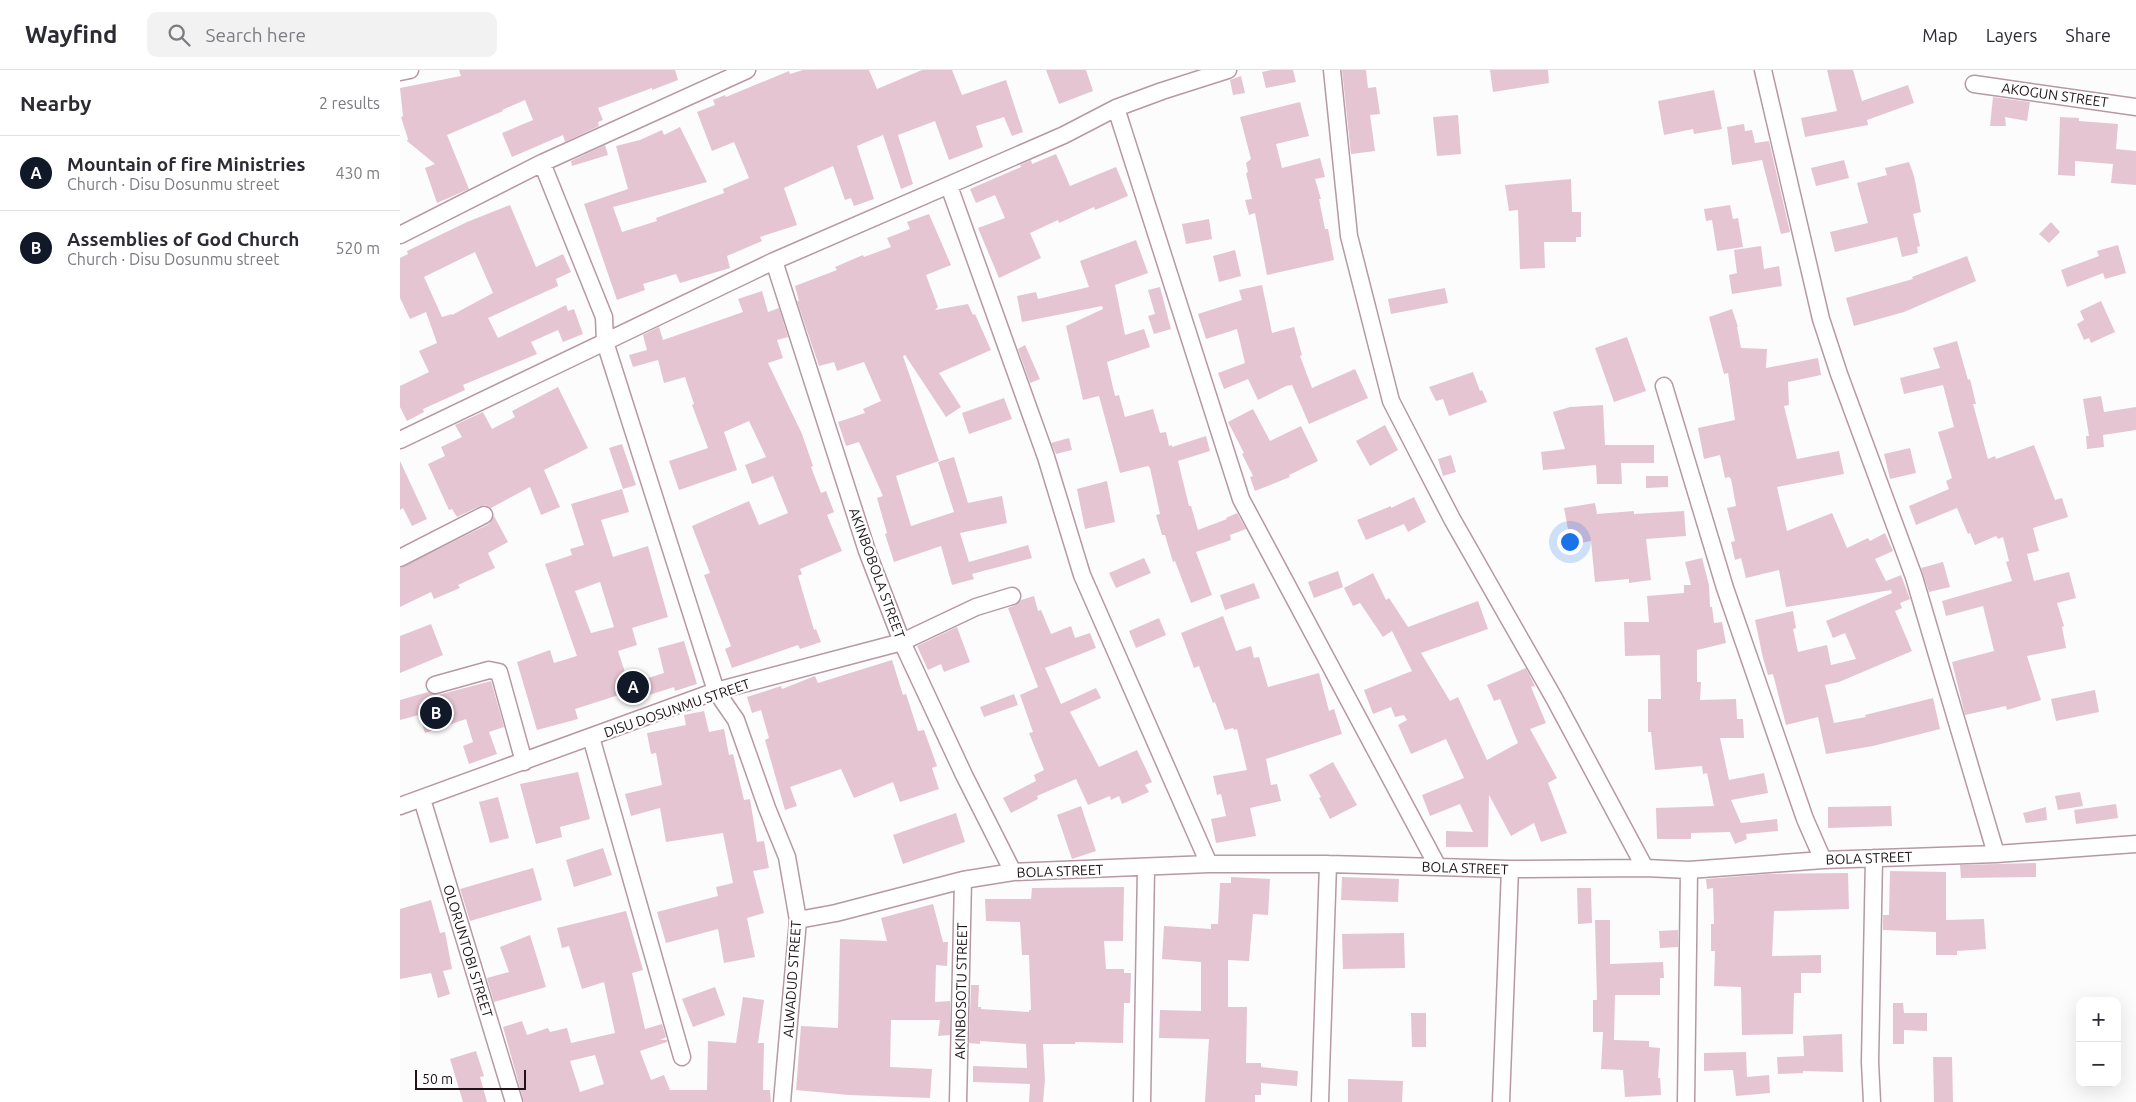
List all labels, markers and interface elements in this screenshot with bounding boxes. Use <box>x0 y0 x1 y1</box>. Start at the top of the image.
search box <box>147 12 497 57</box>
text: Wayfind <box>25 21 117 48</box>
icon: search <box>165 21 193 49</box>
text: Search here <box>205 24 306 46</box>
text: Map <box>1922 25 1958 45</box>
text: Layers <box>1986 25 2037 45</box>
text: Share <box>2065 25 2111 45</box>
street label: AKOGUN STREET <box>2001 80 2110 110</box>
text: Nearby <box>20 91 91 115</box>
text: 2 results <box>319 94 380 112</box>
text: Mountain of fire Ministries <box>67 153 305 175</box>
text: A <box>30 164 42 182</box>
text: 430 m <box>335 164 380 182</box>
text: Church · Disu Dosunmu street <box>67 175 280 193</box>
text: Assemblies of God Church <box>67 228 299 250</box>
text: B <box>31 239 41 257</box>
text: 520 m <box>335 239 380 257</box>
text: Church · Disu Dosunmu street <box>67 250 280 268</box>
street label: AKINBOBOLA STREET <box>846 505 908 641</box>
your location <box>1557 529 1583 555</box>
pin: A <box>617 668 649 706</box>
street label: DISU DOSUNMU STREET <box>602 675 752 741</box>
pin: B <box>420 694 452 732</box>
street label: BOLA STREET <box>1825 848 1913 868</box>
street label: BOLA STREET <box>1421 858 1509 878</box>
street label: BOLA STREET <box>1016 861 1104 881</box>
street label: OLORUNTOBI STREET <box>440 883 496 1020</box>
street label: ALWADUD STREET <box>780 920 804 1038</box>
street label: AKINBOSOTU STREET <box>952 922 970 1060</box>
map controls <box>2076 997 2121 1087</box>
button: + <box>2076 997 2121 1042</box>
button: − <box>2076 1042 2121 1087</box>
scale bar <box>415 1067 526 1090</box>
text: 50 m <box>422 1071 453 1087</box>

